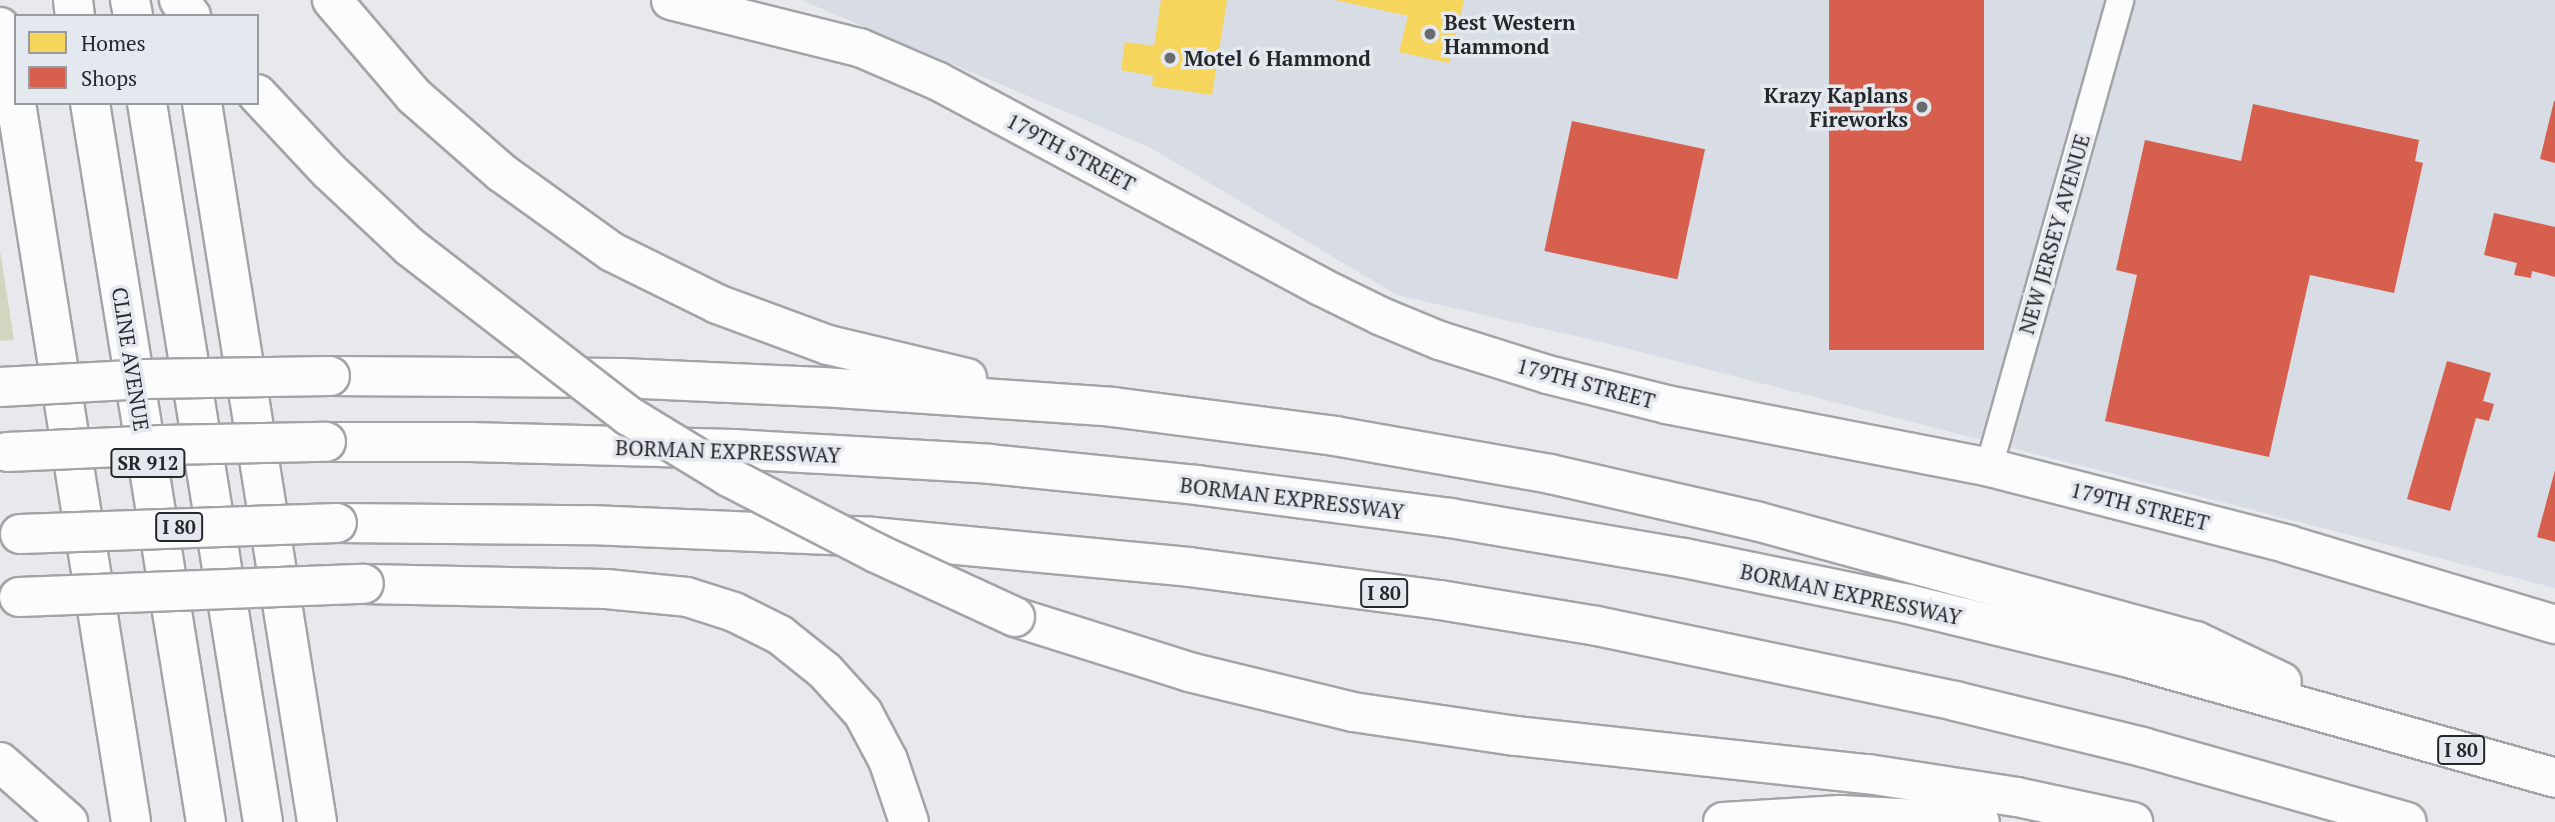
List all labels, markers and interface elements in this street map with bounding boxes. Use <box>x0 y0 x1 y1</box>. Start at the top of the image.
place label: Best Western Hammond <box>1444 9 1576 59</box>
legend <box>14 14 259 105</box>
marker: Best Western Hammond <box>1422 26 1438 42</box>
text: Homes <box>81 29 146 57</box>
place label: Motel 6 Hammond <box>1184 45 1371 71</box>
marker: Motel 6 Hammond <box>1162 50 1178 66</box>
text: Shops <box>81 64 137 92</box>
place label: Krazy Kaplans Fireworks <box>1764 82 1908 132</box>
marker: Krazy Kaplans Fireworks <box>1914 99 1930 115</box>
street label: 179TH STREET <box>1002 108 1140 196</box>
street label: NEW JERSEY AVENUE <box>2013 131 2095 337</box>
street label: CLINE AVENUE <box>107 285 155 433</box>
street label: 179TH STREET <box>1514 352 1658 414</box>
street label: BORMAN EXPRESSWAY <box>615 434 841 468</box>
road number: SR 912 <box>110 447 186 478</box>
street label: BORMAN EXPRESSWAY <box>1179 472 1405 524</box>
street label: 179TH STREET <box>2068 477 2212 535</box>
road number: I 80 <box>154 512 204 542</box>
street label: BORMAN EXPRESSWAY <box>1738 558 1964 630</box>
road number: I 80 <box>1360 578 1408 608</box>
road number: I 80 <box>2436 734 2486 765</box>

